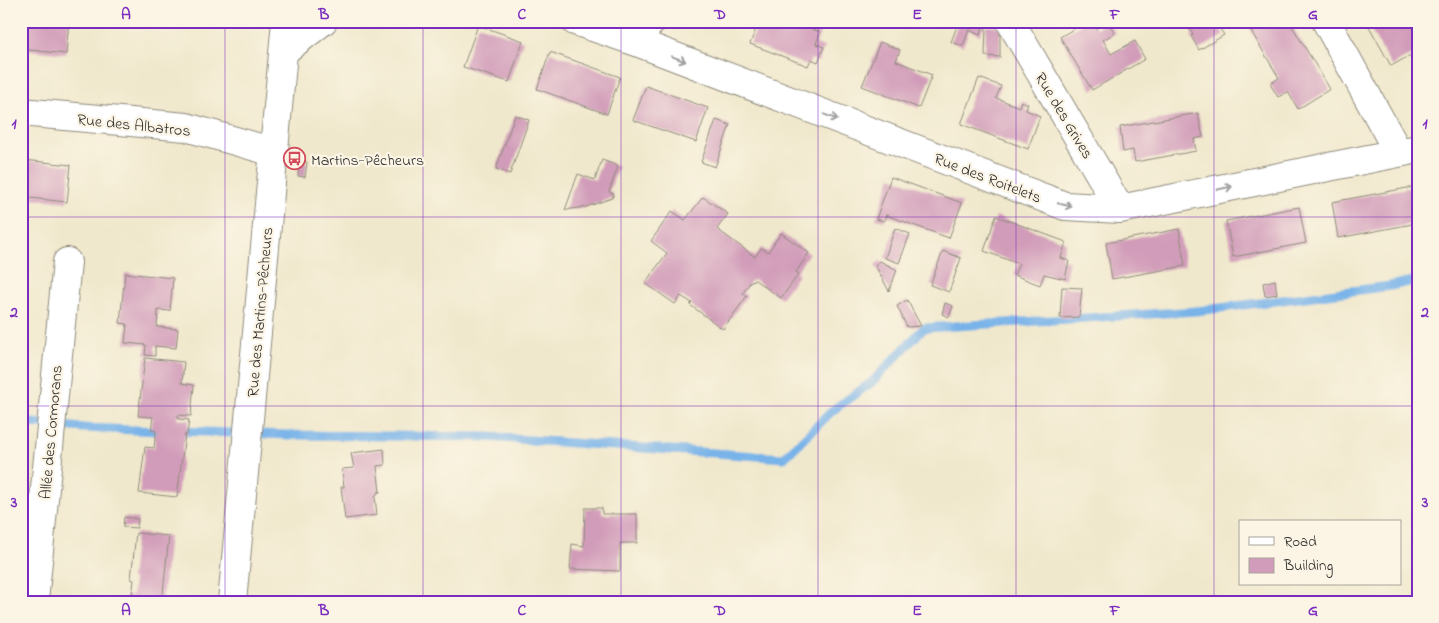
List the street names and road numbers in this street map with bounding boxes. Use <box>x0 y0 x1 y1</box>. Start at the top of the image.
street label: Rue des Grives <box>1028 68 1099 164</box>
street label: Rue des Albatros <box>76 108 192 144</box>
street label: Rue des Roitelets <box>930 147 1045 210</box>
street label: Rue des Martins-Pêcheurs <box>242 226 280 398</box>
street label: Allée des Cormorans <box>34 364 70 500</box>

